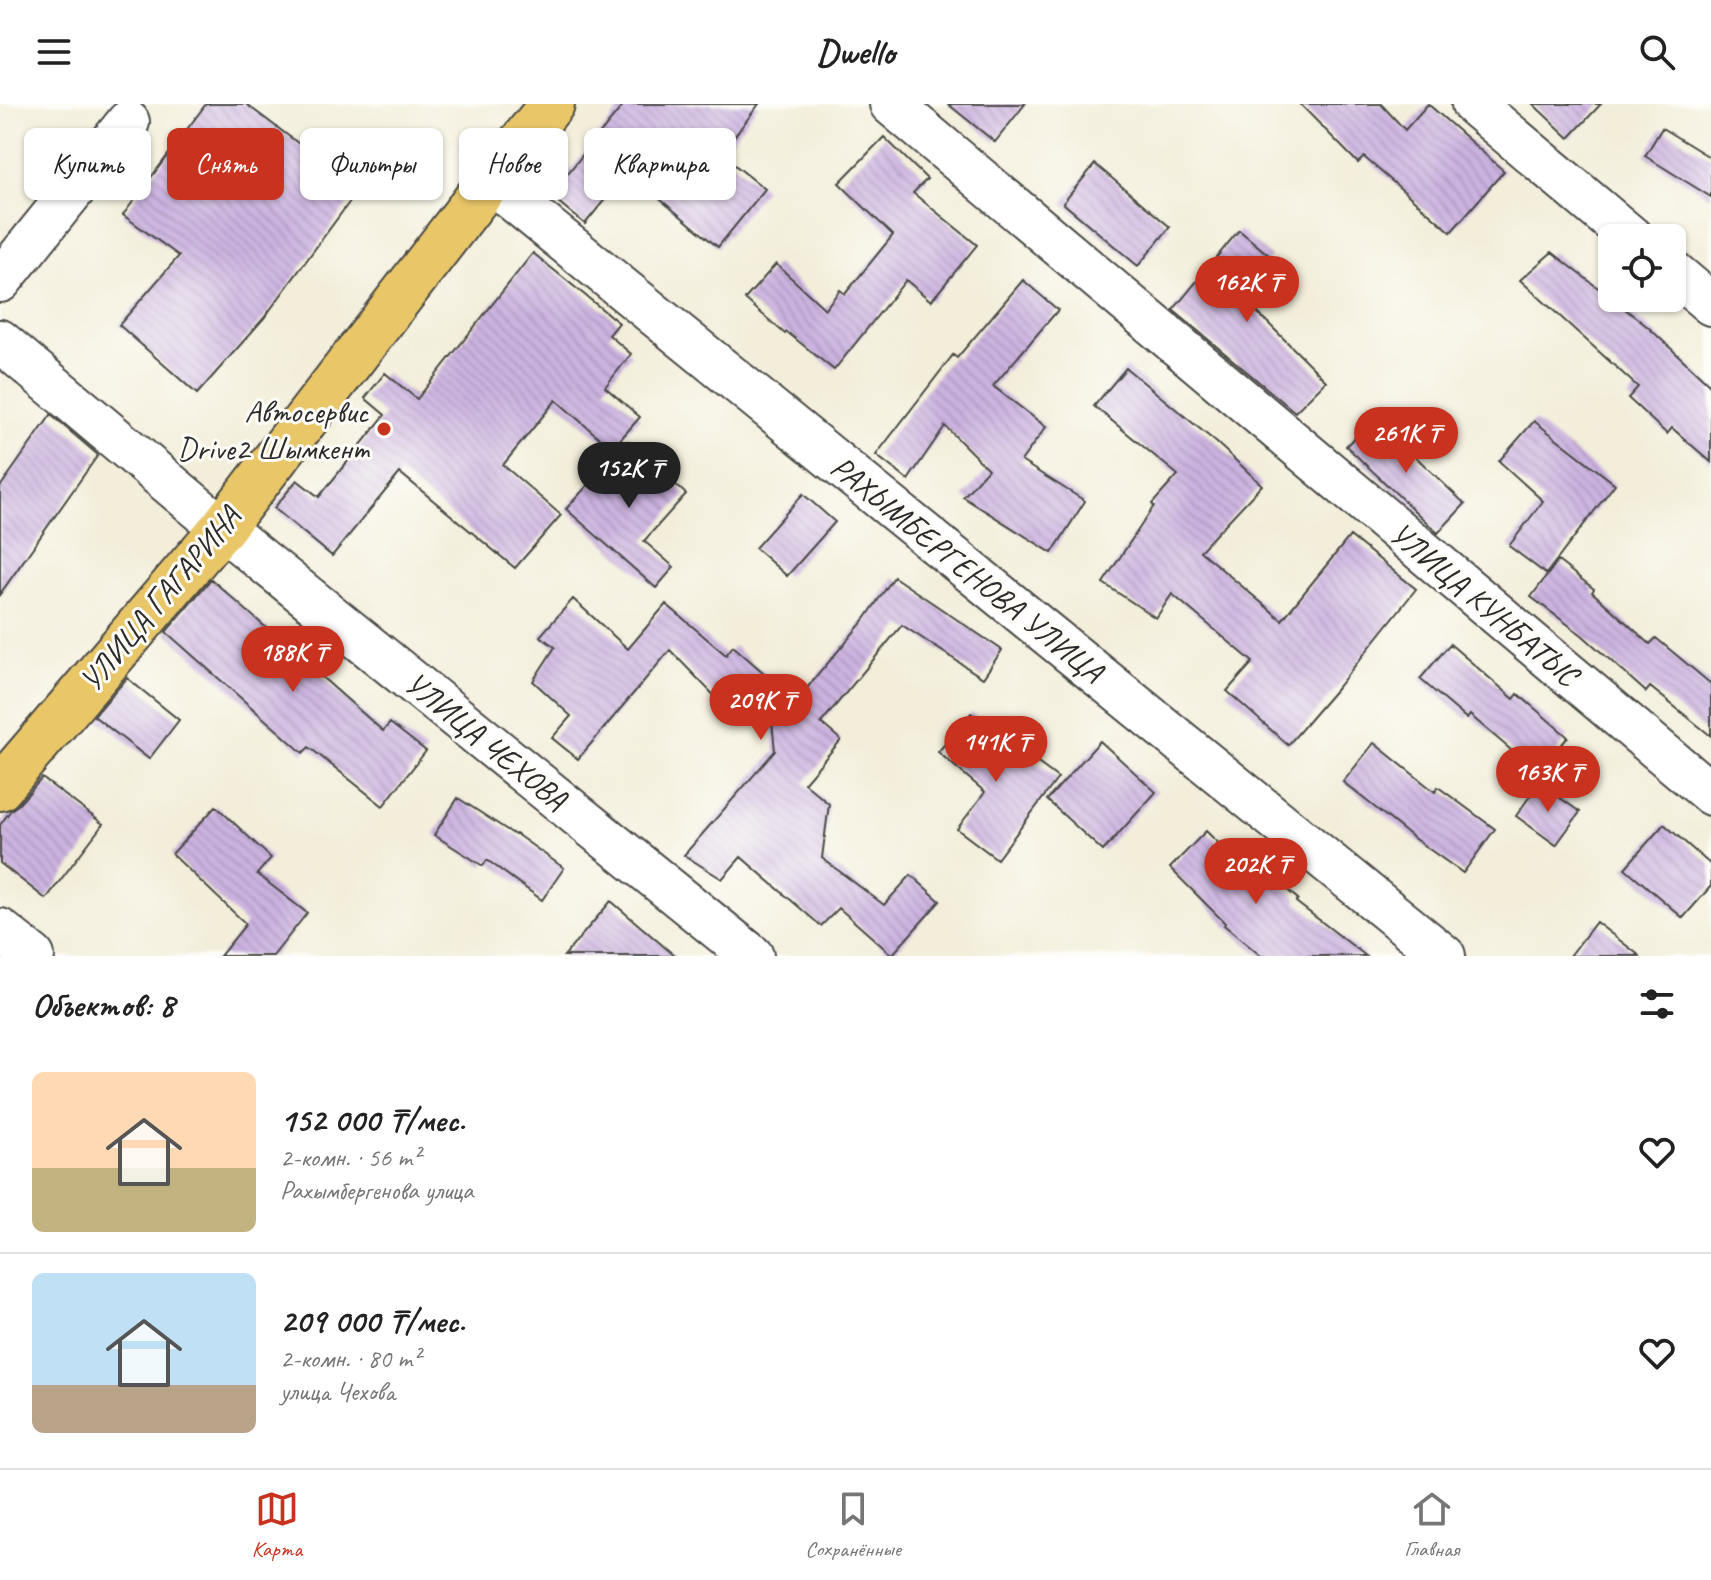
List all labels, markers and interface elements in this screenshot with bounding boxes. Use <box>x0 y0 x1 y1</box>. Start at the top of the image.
text: Dwello <box>816 29 895 75</box>
icon: menu <box>32 30 76 74</box>
icon: search <box>1635 30 1679 74</box>
chip: Купить <box>24 128 151 200</box>
chip: Снять <box>167 128 284 200</box>
chip: Фильтры <box>300 128 443 200</box>
chip: Новое <box>459 128 568 200</box>
chip: Квартира <box>584 128 736 200</box>
map controls <box>1598 224 1686 312</box>
button: locate <box>1598 224 1686 312</box>
pin: 162K ₸ <box>1182 256 1312 324</box>
text: 162K ₸ <box>1213 265 1281 298</box>
place label: Автосервис Drive2 Шымкент <box>177 391 371 469</box>
pin: 261K ₸ <box>1341 407 1471 475</box>
text: 261K ₸ <box>1372 416 1440 449</box>
marker: Автосервис Drive2 Шымкент <box>375 420 393 438</box>
pin: 152K ₸ <box>564 442 694 510</box>
street label: РАХЫМБЕРГЕНОВА УЛИЦА <box>822 446 1113 693</box>
text: 152K ₸ <box>596 451 662 484</box>
street label: УЛИЦА ГАГАРИНА <box>70 496 251 700</box>
street label: УЛИЦА КУНБАТЫС <box>1381 513 1589 697</box>
pin: 188K ₸ <box>228 626 358 694</box>
text: 188K ₸ <box>259 635 327 668</box>
street label: УЛИЦА ЧЕХОВА <box>396 663 577 820</box>
pin: 209K ₸ <box>696 674 826 742</box>
text: 209K ₸ <box>728 683 794 716</box>
pin: 141K ₸ <box>931 716 1061 784</box>
text: 141K ₸ <box>962 725 1030 758</box>
pin: 163K ₸ <box>1483 746 1613 814</box>
text: 163K ₸ <box>1514 755 1582 788</box>
pin: 202K ₸ <box>1191 838 1321 906</box>
text: 202K ₸ <box>1222 847 1290 880</box>
icon: filters <box>1635 982 1679 1026</box>
text: Объектов: 8 <box>32 983 174 1026</box>
text: 152 000 ₸/мес. <box>280 1098 465 1141</box>
icon: home <box>96 1104 192 1200</box>
icon: heart <box>1635 1130 1679 1174</box>
text: 2-комн. · 56 m² <box>280 1141 420 1174</box>
text: Рахымбергенова улица <box>280 1174 473 1207</box>
text: 209 000 ₸/мес. <box>280 1299 465 1342</box>
icon: home <box>96 1305 192 1401</box>
icon: heart <box>1635 1331 1679 1375</box>
text: 2-комн. · 80 m² <box>280 1342 420 1375</box>
text: улица Чехова <box>280 1375 395 1408</box>
tab: Карта <box>252 1487 302 1563</box>
tab: Сохранённые <box>805 1487 901 1563</box>
tab: Главная <box>1404 1487 1459 1563</box>

